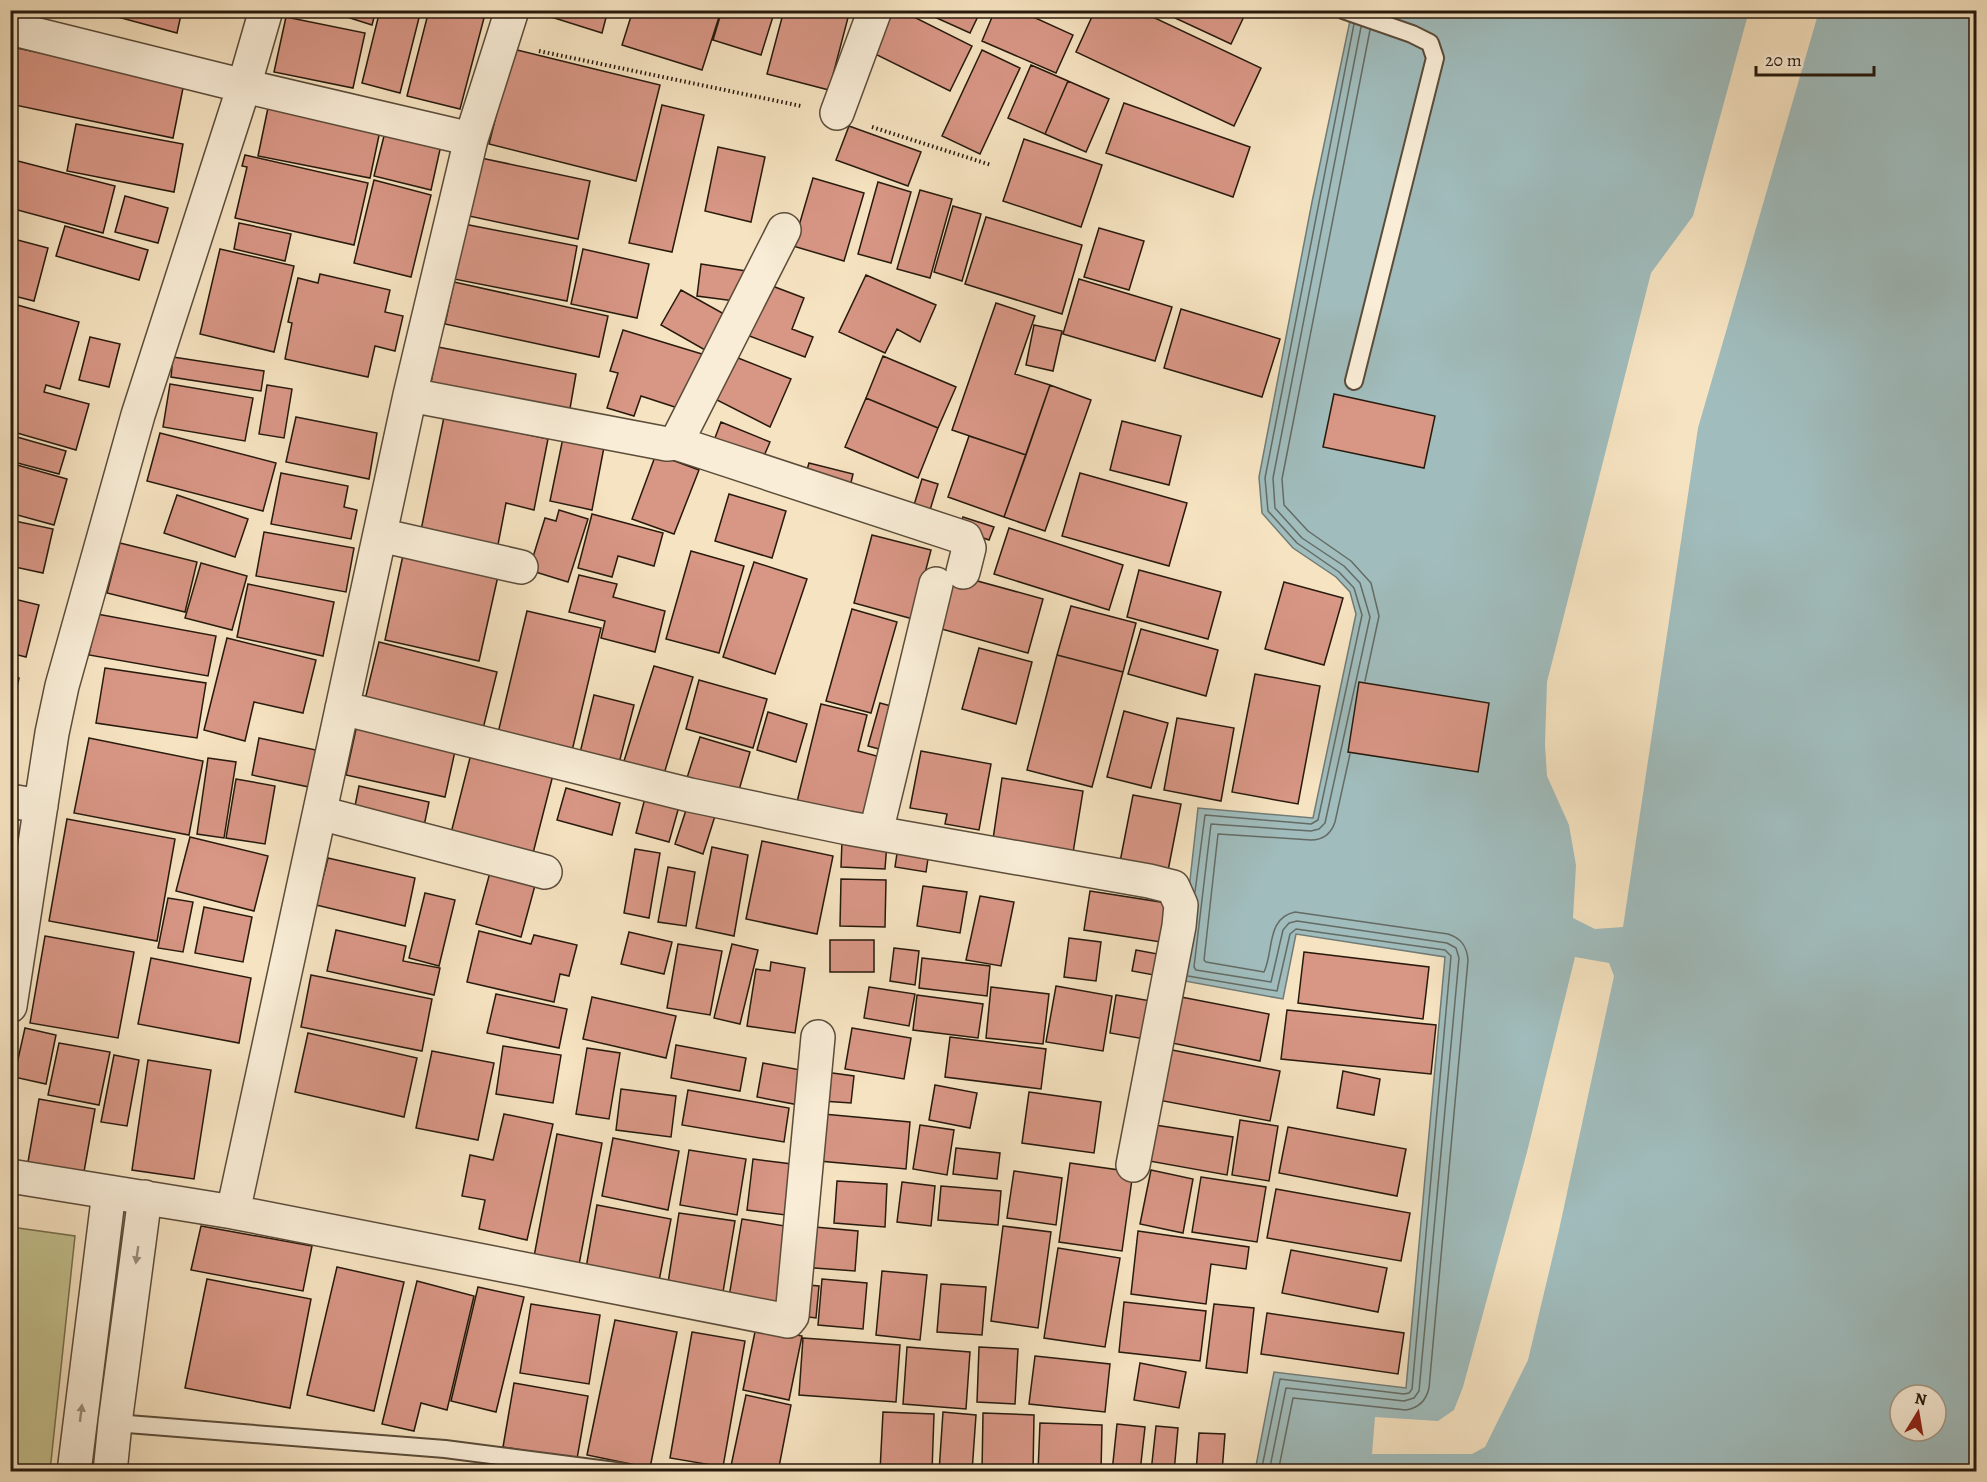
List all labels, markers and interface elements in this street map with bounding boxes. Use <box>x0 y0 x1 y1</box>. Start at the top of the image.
scale bar <box>1756 39 1874 77</box>
text: 20 m <box>1765 48 1802 72</box>
one-way arrow <box>133 1246 142 1265</box>
north arrow <box>1888 1383 1948 1443</box>
text: N <box>1913 1387 1929 1411</box>
one-way arrow <box>76 1404 86 1423</box>

